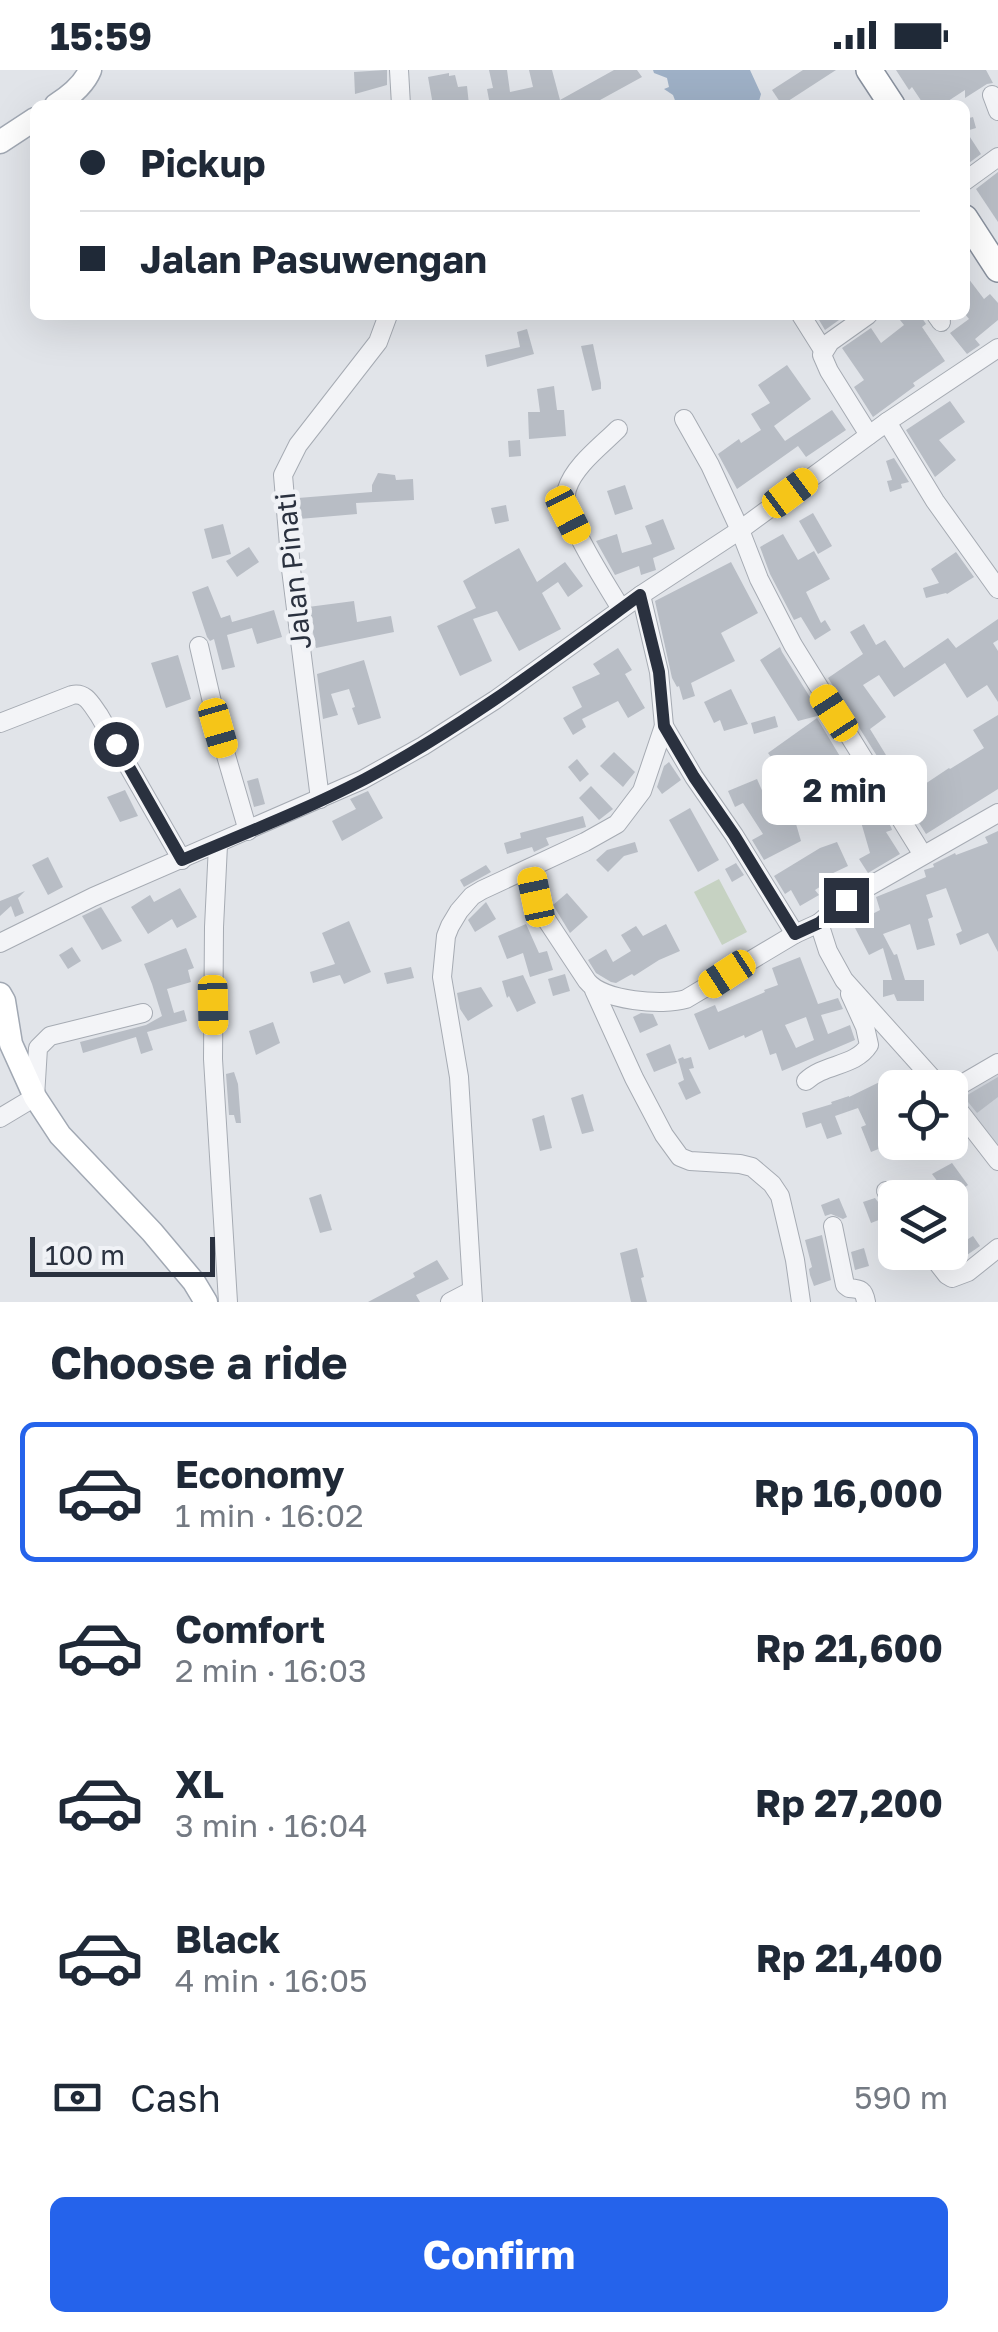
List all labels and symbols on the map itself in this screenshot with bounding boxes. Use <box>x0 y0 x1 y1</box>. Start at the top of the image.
car <box>757 463 823 523</box>
car <box>541 481 595 549</box>
street label: Jalan Pinati <box>268 491 317 651</box>
car <box>805 680 863 746</box>
car <box>195 695 241 761</box>
route start <box>94 722 139 767</box>
callout: 2 min <box>764 755 928 825</box>
car <box>515 865 557 929</box>
route end <box>824 878 869 923</box>
car <box>694 945 760 1003</box>
car <box>197 975 229 1035</box>
scale bar <box>30 1232 215 1276</box>

